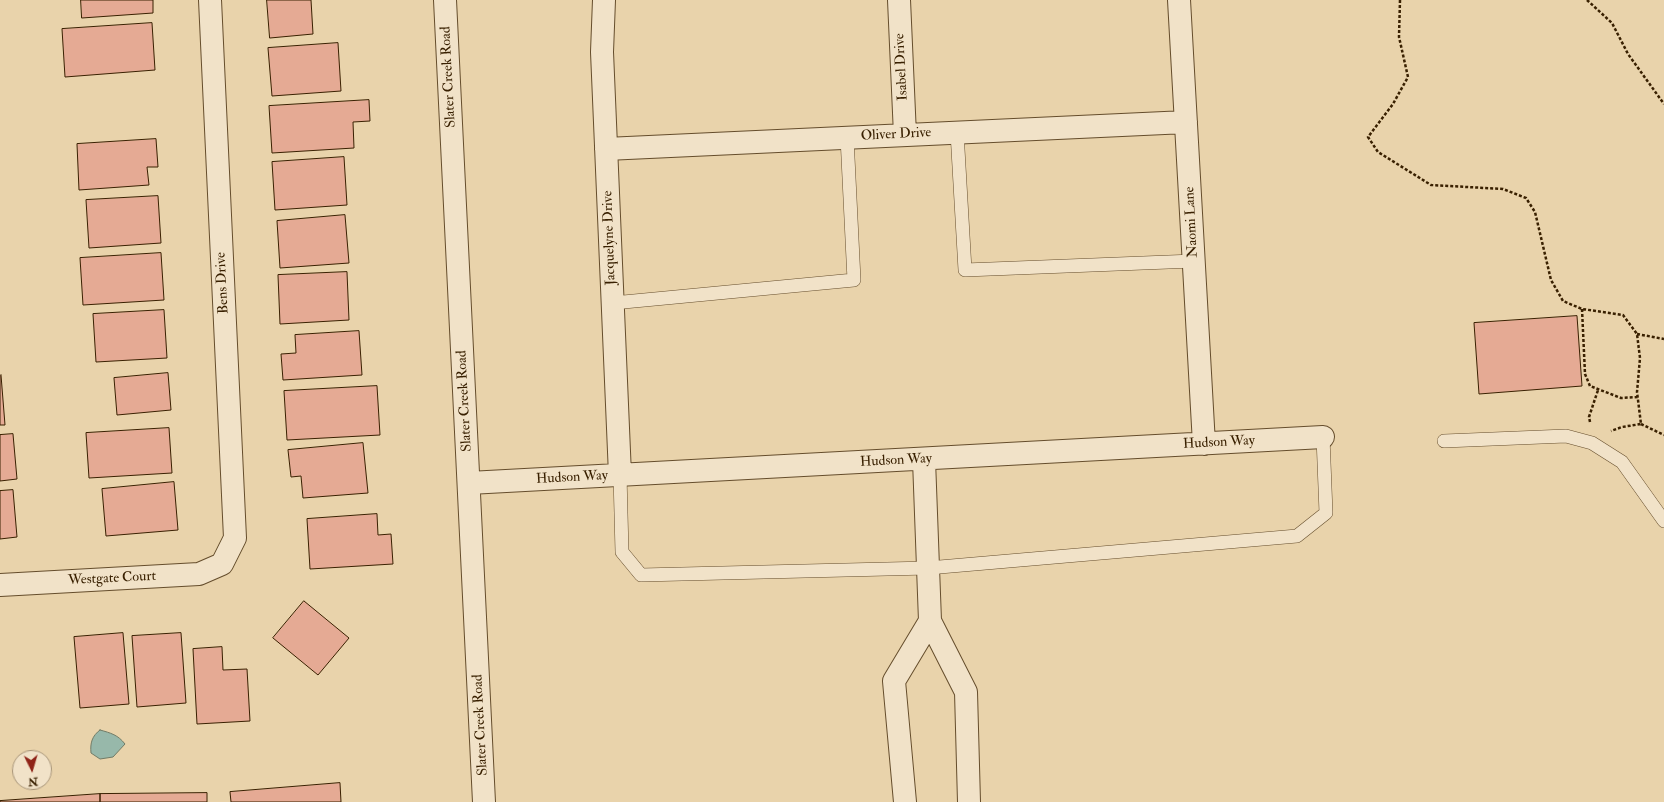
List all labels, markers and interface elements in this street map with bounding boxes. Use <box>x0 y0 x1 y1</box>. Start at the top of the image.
street label: Slater Creek Road <box>438 26 460 128</box>
street label: Isabel Drive <box>892 33 912 101</box>
street label: Oliver Drive <box>860 125 932 145</box>
street label: Naomi Lane <box>1182 186 1202 258</box>
street label: Jacquelyne Drive <box>600 190 620 286</box>
street label: Bens Drive <box>213 252 233 314</box>
street label: Slater Creek Road <box>454 350 476 452</box>
street label: Hudson Way <box>1183 433 1255 453</box>
street label: Hudson Way <box>860 451 932 471</box>
street label: Hudson Way <box>536 468 608 488</box>
street label: Westgate Court <box>68 568 156 590</box>
street label: Slater Creek Road <box>470 674 492 776</box>
north arrow <box>12 750 52 790</box>
text: N <box>28 775 38 788</box>

